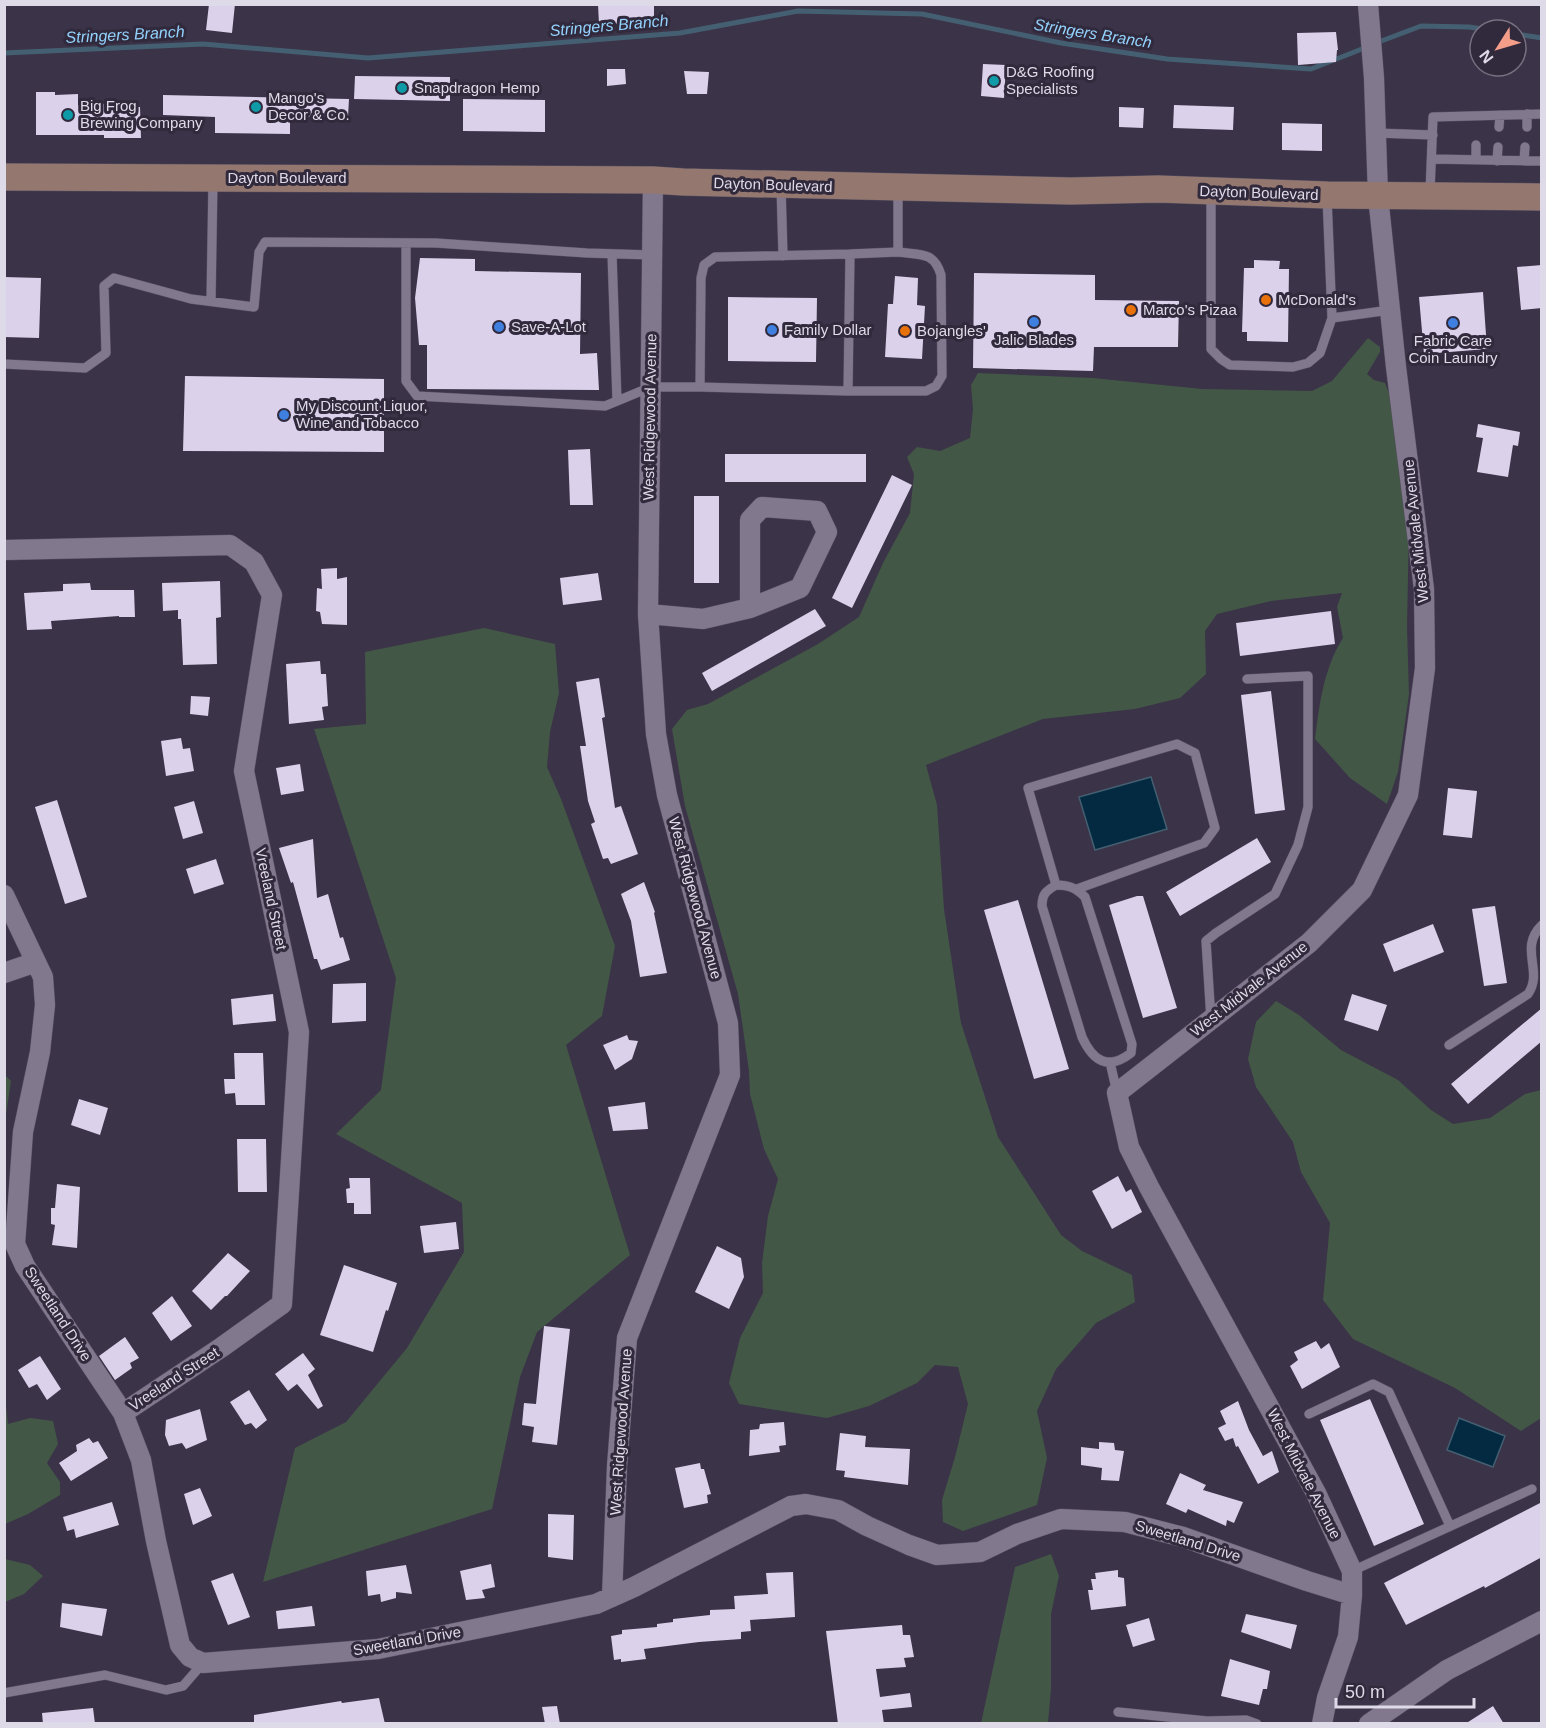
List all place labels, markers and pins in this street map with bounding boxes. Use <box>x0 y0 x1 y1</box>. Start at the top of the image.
place label: D&G Roofing Specialists <box>1006 63 1094 97</box>
marker: D&G Roofing Specialists <box>987 74 1001 88</box>
place label: Snapdragon Hemp <box>414 79 540 96</box>
marker: Snapdragon Hemp <box>395 81 409 95</box>
place label: Mango's Decor & Co. <box>268 89 350 123</box>
place label: Big Frog Brewing Company <box>80 97 203 131</box>
marker: Mango's Decor & Co. <box>249 100 263 114</box>
marker: Big Frog Brewing Company <box>61 108 75 122</box>
place label: McDonald's <box>1278 291 1356 308</box>
marker: McDonald's <box>1259 293 1273 307</box>
place label: Marco's Pizaa <box>1143 301 1237 318</box>
marker: Marco's Pizaa <box>1124 303 1138 317</box>
marker: Jalic Blades <box>1027 315 1041 329</box>
marker: Fabric Care Coin Laundry <box>1446 316 1460 330</box>
place label: Save-A-Lot <box>511 318 587 335</box>
marker: Save-A-Lot <box>492 320 506 334</box>
place label: Family Dollar <box>784 321 872 338</box>
place label: Bojangles' <box>917 322 986 339</box>
marker: Family Dollar <box>765 323 779 337</box>
marker: Bojangles' <box>898 324 912 338</box>
place label: Jalic Blades <box>994 331 1074 348</box>
place label: Fabric Care Coin Laundry <box>1408 332 1498 366</box>
place label: My Discount Liquor, Wine and Tobacco <box>296 397 428 431</box>
marker: My Discount Liquor, Wine and Tobacco <box>277 408 291 422</box>

